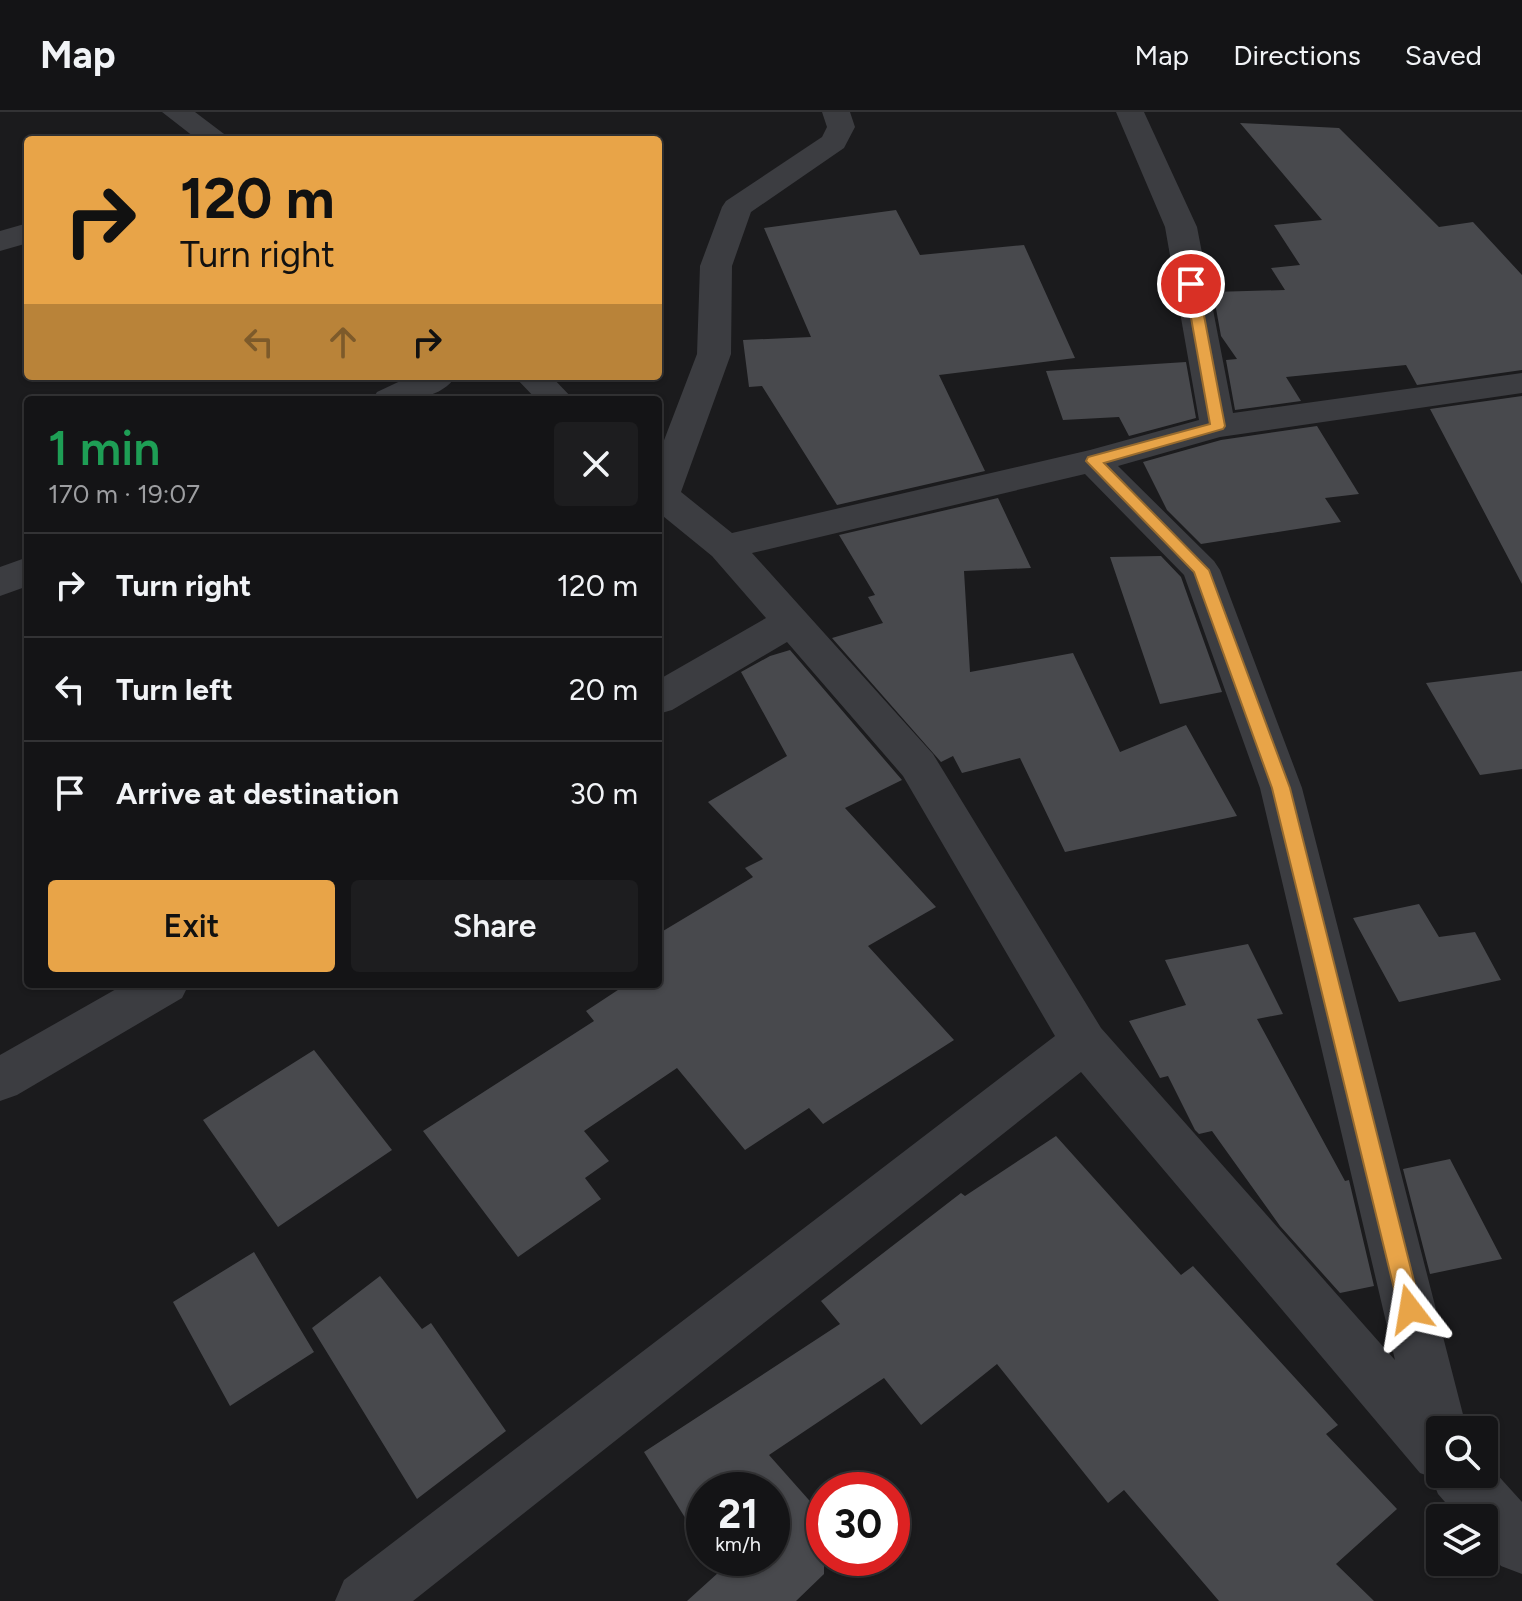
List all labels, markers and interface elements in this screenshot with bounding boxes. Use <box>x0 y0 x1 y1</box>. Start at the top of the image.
text: Map <box>40 32 116 78</box>
text: Map <box>1135 38 1189 72</box>
text: Directions <box>1233 38 1361 72</box>
text: Saved <box>1405 38 1482 72</box>
text: 120 m <box>180 165 335 232</box>
icon: right <box>48 168 152 272</box>
text: Turn right <box>180 233 335 276</box>
pin <box>1157 250 1225 318</box>
icon: arrive <box>1169 262 1213 306</box>
icon: left <box>237 320 281 364</box>
icon: ahead <box>321 320 365 364</box>
icon: right <box>405 320 449 364</box>
text: 1 min <box>48 419 160 477</box>
button: close <box>554 422 638 506</box>
text: 170 m · 19:07 <box>48 478 200 510</box>
icon: right <box>48 563 92 607</box>
text: Turn right <box>116 567 251 604</box>
text: 120 m <box>557 567 638 604</box>
icon: left <box>48 667 92 711</box>
text: Turn left <box>116 671 233 708</box>
text: 20 m <box>569 671 638 708</box>
icon: arrive <box>48 771 92 815</box>
text: Arrive at destination <box>116 775 399 812</box>
text: 30 m <box>570 775 638 812</box>
button: Exit <box>48 880 335 972</box>
button: Share <box>351 880 638 972</box>
position arrow <box>1368 1267 1452 1351</box>
map controls <box>1426 1416 1498 1576</box>
button: search <box>1426 1416 1498 1488</box>
speed limit sign: 30 <box>806 1472 910 1576</box>
text: 21 <box>718 1490 758 1538</box>
button: layers <box>1426 1504 1498 1576</box>
text: km/h <box>715 1532 761 1556</box>

